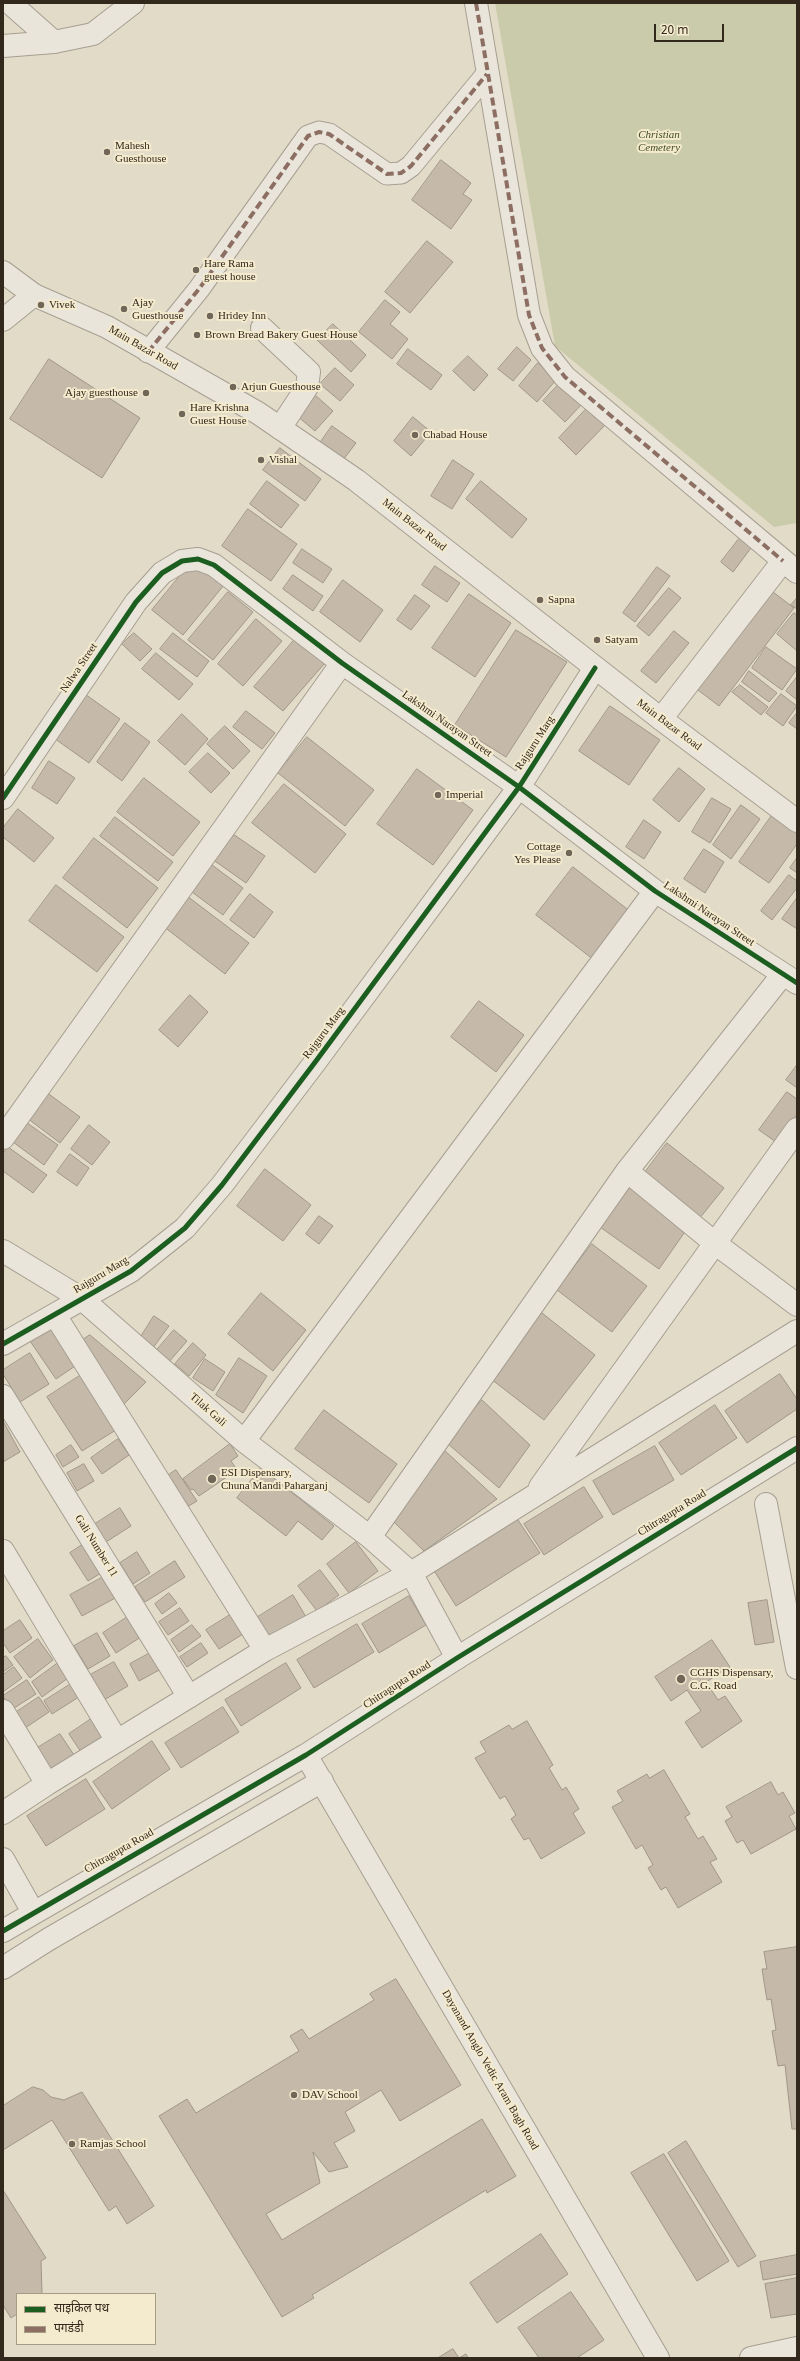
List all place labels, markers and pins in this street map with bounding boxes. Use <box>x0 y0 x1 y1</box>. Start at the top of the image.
place label: Mahesh Guesthouse <box>115 139 177 165</box>
marker: Mahesh Guesthouse <box>102 147 112 157</box>
place label: Hare Rama guest house <box>204 257 268 283</box>
marker: Hare Rama guest house <box>191 265 201 275</box>
place label: Ajay Guesthouse <box>132 296 194 322</box>
place label: Vivek <box>49 298 76 312</box>
marker: Vivek <box>36 300 46 310</box>
marker: Ajay Guesthouse <box>119 304 129 314</box>
place label: Hridey Inn <box>218 309 272 323</box>
marker: Hridey Inn <box>205 311 215 321</box>
place label: Brown Bread Bakery Guest House <box>205 328 379 342</box>
marker: Brown Bread Bakery Guest House <box>192 330 202 340</box>
place label: Arjun Guesthouse <box>241 380 334 394</box>
marker: Arjun Guesthouse <box>228 382 238 392</box>
place label: Ajay guesthouse <box>53 386 138 400</box>
marker: Ajay guesthouse <box>141 388 151 398</box>
place label: Hare Krishna Guest House <box>190 401 257 427</box>
marker: Hare Krishna Guest House <box>177 409 187 419</box>
place label: Chabad House <box>423 428 499 442</box>
marker: Chabad House <box>410 430 420 440</box>
place label: Vishal <box>269 453 300 467</box>
marker: Vishal <box>256 455 266 465</box>
place label: Sapna <box>548 593 580 607</box>
marker: Sapna <box>535 595 545 605</box>
place label: Satyam <box>605 633 643 647</box>
marker: Satyam <box>592 635 602 645</box>
place label: Imperial <box>446 788 489 802</box>
marker: Imperial <box>433 790 443 800</box>
place label: Cottage Yes Please <box>508 840 561 866</box>
marker: Cottage Yes Please <box>564 848 574 858</box>
place label: ESI Dispensary, Chuna Mandi Paharganj <box>221 1466 346 1492</box>
marker: ESI Dispensary, Chuna Mandi Paharganj <box>206 1473 218 1485</box>
place label: CGHS Dispensary, C.G. Road <box>690 1666 782 1692</box>
marker: CGHS Dispensary, C.G. Road <box>675 1673 687 1685</box>
place label: DAV School <box>302 2088 360 2102</box>
marker: DAV School <box>289 2090 299 2100</box>
place label: Ramjas School <box>80 2137 155 2151</box>
marker: Ramjas School <box>67 2139 77 2149</box>

